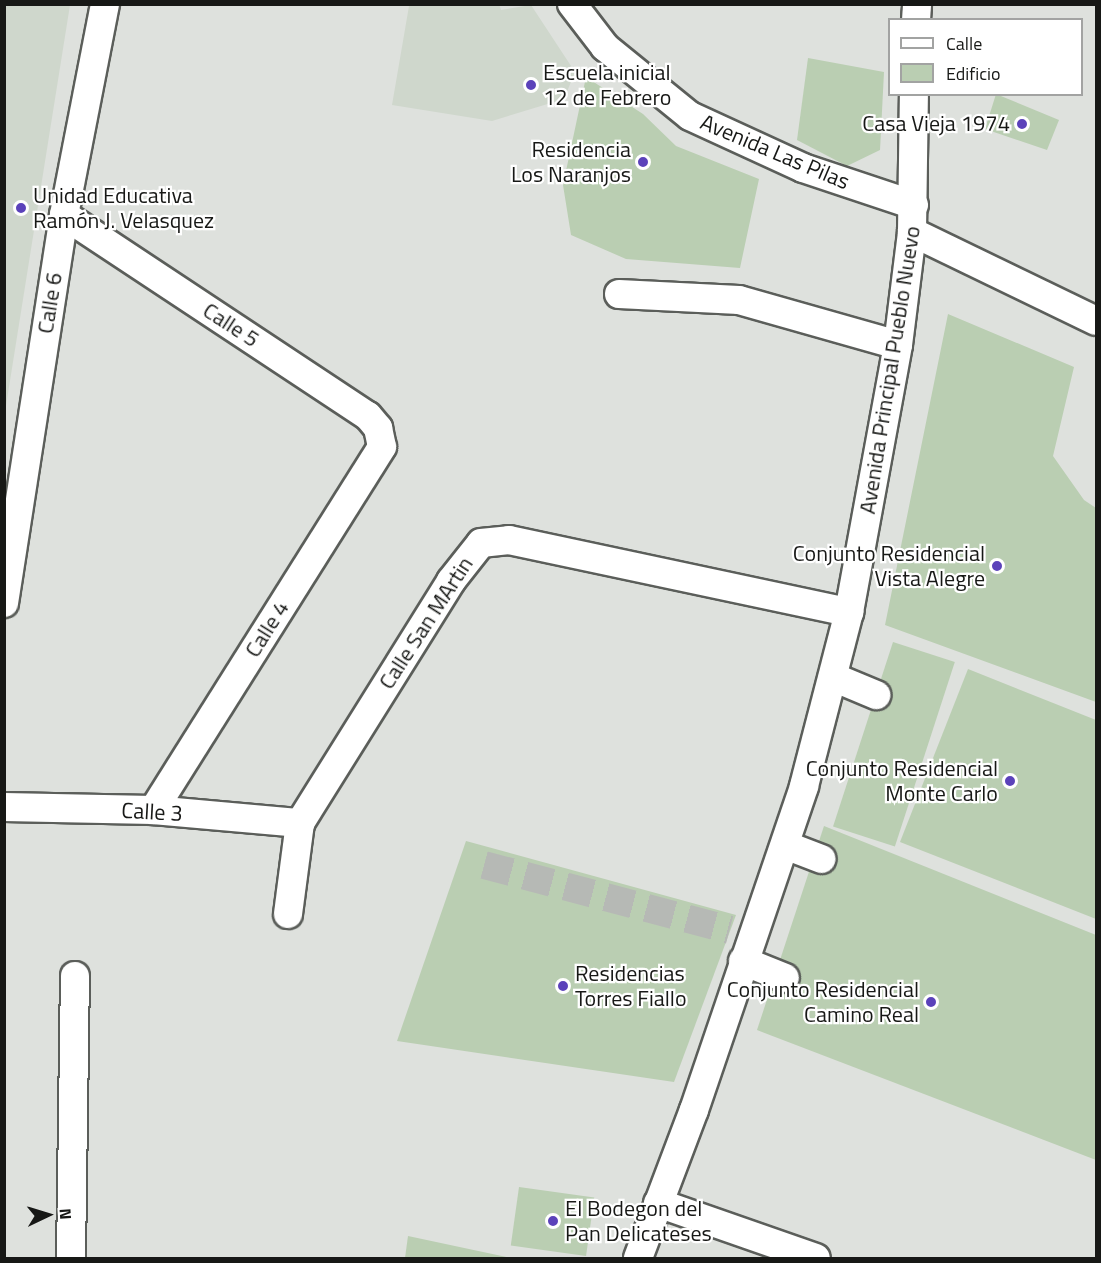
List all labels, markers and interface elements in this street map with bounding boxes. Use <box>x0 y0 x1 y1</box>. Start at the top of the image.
legend <box>888 18 1083 96</box>
text: Calle <box>946 30 982 57</box>
place label: Escuela inicial 12 de Febrero <box>543 59 671 110</box>
text: Edificio <box>946 60 1000 87</box>
marker: Escuela inicial 12 de Febrero <box>524 78 538 92</box>
street label: Avenida Las Pilas <box>697 109 853 195</box>
place label: Casa Vieja 1974 <box>862 111 1010 137</box>
marker: Casa Vieja 1974 <box>1015 117 1029 131</box>
place label: Residencia Los Naranjos <box>511 136 631 188</box>
marker: Residencia Los Naranjos <box>636 155 650 169</box>
place label: Unidad Educativa Ramón J. Velasquez <box>33 182 214 234</box>
marker: Unidad Educativa Ramón J. Velasquez <box>14 201 28 215</box>
street label: Avenida Principal Pueblo Nuevo <box>854 224 926 516</box>
street label: Calle 6 <box>32 271 68 335</box>
street label: Calle 5 <box>198 297 264 353</box>
place label: Conjunto Residencial Vista Alegre <box>793 540 985 592</box>
street label: Calle San MArtin <box>373 552 479 694</box>
marker: Conjunto Residencial Vista Alegre <box>990 559 1004 573</box>
street label: Calle 4 <box>240 596 294 662</box>
place label: Conjunto Residencial Monte Carlo <box>806 755 998 806</box>
marker: Conjunto Residencial Monte Carlo <box>1003 774 1017 788</box>
street label: Calle 3 <box>121 797 183 827</box>
place label: Residencias Torres Fiallo <box>575 960 687 1011</box>
place label: Conjunto Residencial Camino Real <box>727 976 919 1028</box>
marker: Residencias Torres Fiallo <box>556 979 570 993</box>
marker: Conjunto Residencial Camino Real <box>924 995 938 1009</box>
north arrow <box>18 1185 78 1245</box>
place label: El Bodegon del Pan Delicateses <box>565 1195 712 1246</box>
text: N <box>54 1207 78 1220</box>
marker: El Bodegon del Pan Delicateses <box>546 1214 560 1228</box>

